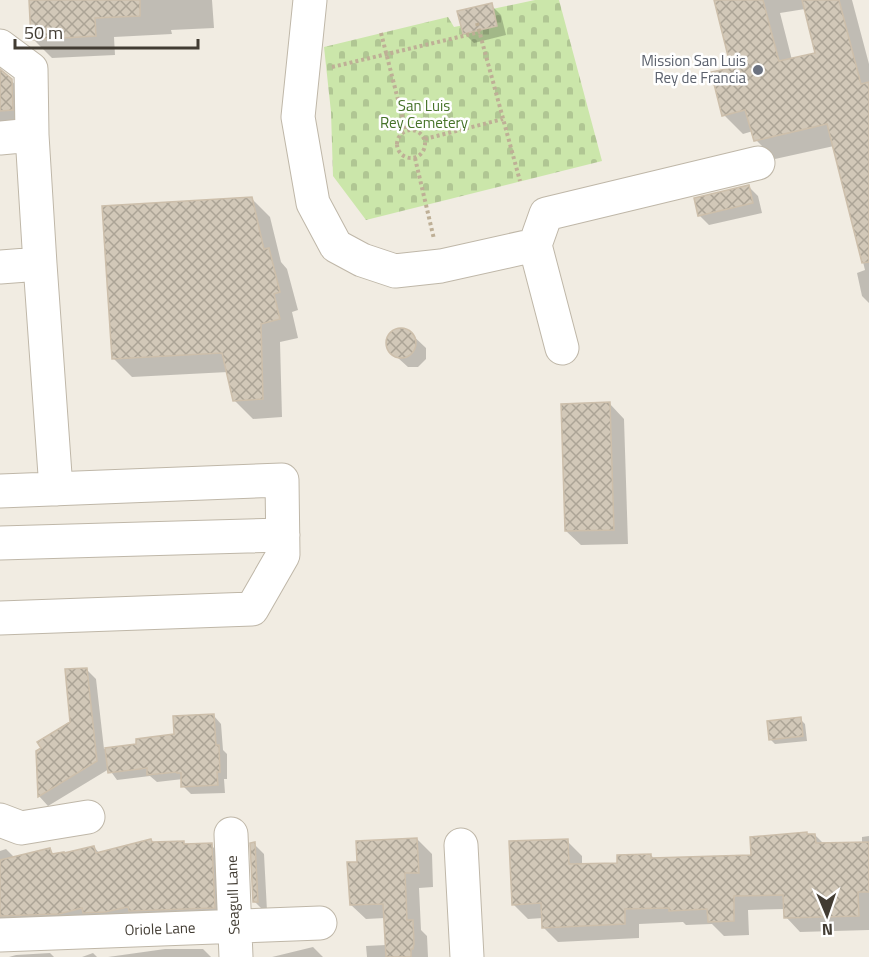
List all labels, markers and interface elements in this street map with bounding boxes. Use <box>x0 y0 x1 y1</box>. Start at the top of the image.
scale bar <box>15 12 198 50</box>
text: 50 m <box>24 19 63 46</box>
place label: Mission San Luis Rey de Francia <box>641 49 746 89</box>
marker: Mission San Luis Rey de Francia <box>751 63 765 77</box>
park label: San Luis Rey Cemetery <box>380 94 468 134</box>
street label: Seagull Lane <box>220 855 245 935</box>
north arrow <box>797 885 857 945</box>
street label: Oriole Lane <box>124 916 196 941</box>
text: N <box>822 918 833 942</box>

